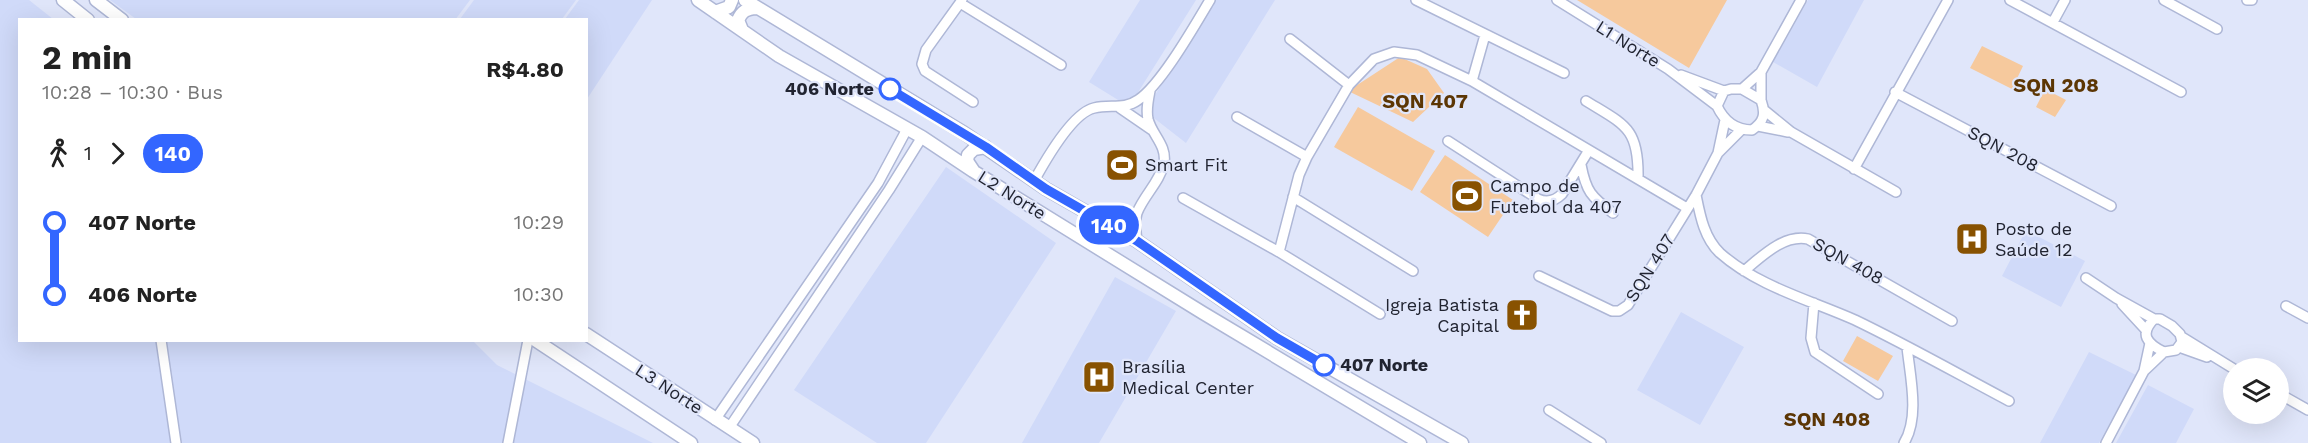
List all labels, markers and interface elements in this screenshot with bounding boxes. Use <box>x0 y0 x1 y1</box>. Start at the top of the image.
street label: L1 Norte <box>1592 16 1664 71</box>
text: 2 min <box>42 38 132 77</box>
text: R$4.80 <box>486 57 564 82</box>
district label: SQN 208 <box>2013 73 2099 97</box>
place label: 406 Norte <box>785 78 874 99</box>
marker: 406 Norte <box>879 78 901 100</box>
text: 10:28 – 10:30 · Bus <box>42 80 223 104</box>
district label: SQN 407 <box>1382 89 1468 113</box>
street label: SQN 208 <box>1964 121 2042 176</box>
icon: walk <box>42 137 75 170</box>
icon: forward <box>101 137 134 170</box>
text: 1 <box>84 141 92 165</box>
text: 140 <box>155 141 191 166</box>
sports icon: Smart Fit <box>1104 147 1140 183</box>
place label: Smart Fit <box>1145 154 1228 175</box>
street label: L2 Norte <box>974 166 1050 224</box>
place label: Campo de Futebol da 407 <box>1490 175 1622 217</box>
sports icon: Campo de Futebol da 407 <box>1449 178 1485 214</box>
line badge: 140 <box>1074 206 1144 244</box>
text: 407 Norte <box>88 210 196 235</box>
text: 10:29 <box>514 210 564 234</box>
text: 140 <box>1091 213 1127 238</box>
place label: Posto de Saúde 12 <box>1995 218 2073 260</box>
hospital icon: Posto de Saúde 12 <box>1954 221 1990 257</box>
street label: SQN 407 <box>1620 230 1679 306</box>
street label: SQN 408 <box>1809 233 1887 289</box>
text: 406 Norte <box>88 282 197 307</box>
text: 10:30 <box>514 282 564 306</box>
place label: Igreja Batista Capital <box>1385 294 1499 336</box>
church icon: Igreja Batista Capital <box>1504 297 1540 333</box>
marker: 407 Norte <box>1313 354 1335 376</box>
place label: 407 Norte <box>1340 354 1428 375</box>
place label: Brasília Medical Center <box>1122 356 1254 398</box>
map controls <box>2223 358 2289 424</box>
button: layers <box>2223 358 2289 424</box>
street label: L3 Norte <box>632 359 707 418</box>
hospital icon: Brasília Medical Center <box>1081 359 1117 395</box>
district label: SQN 408 <box>1784 407 1870 431</box>

